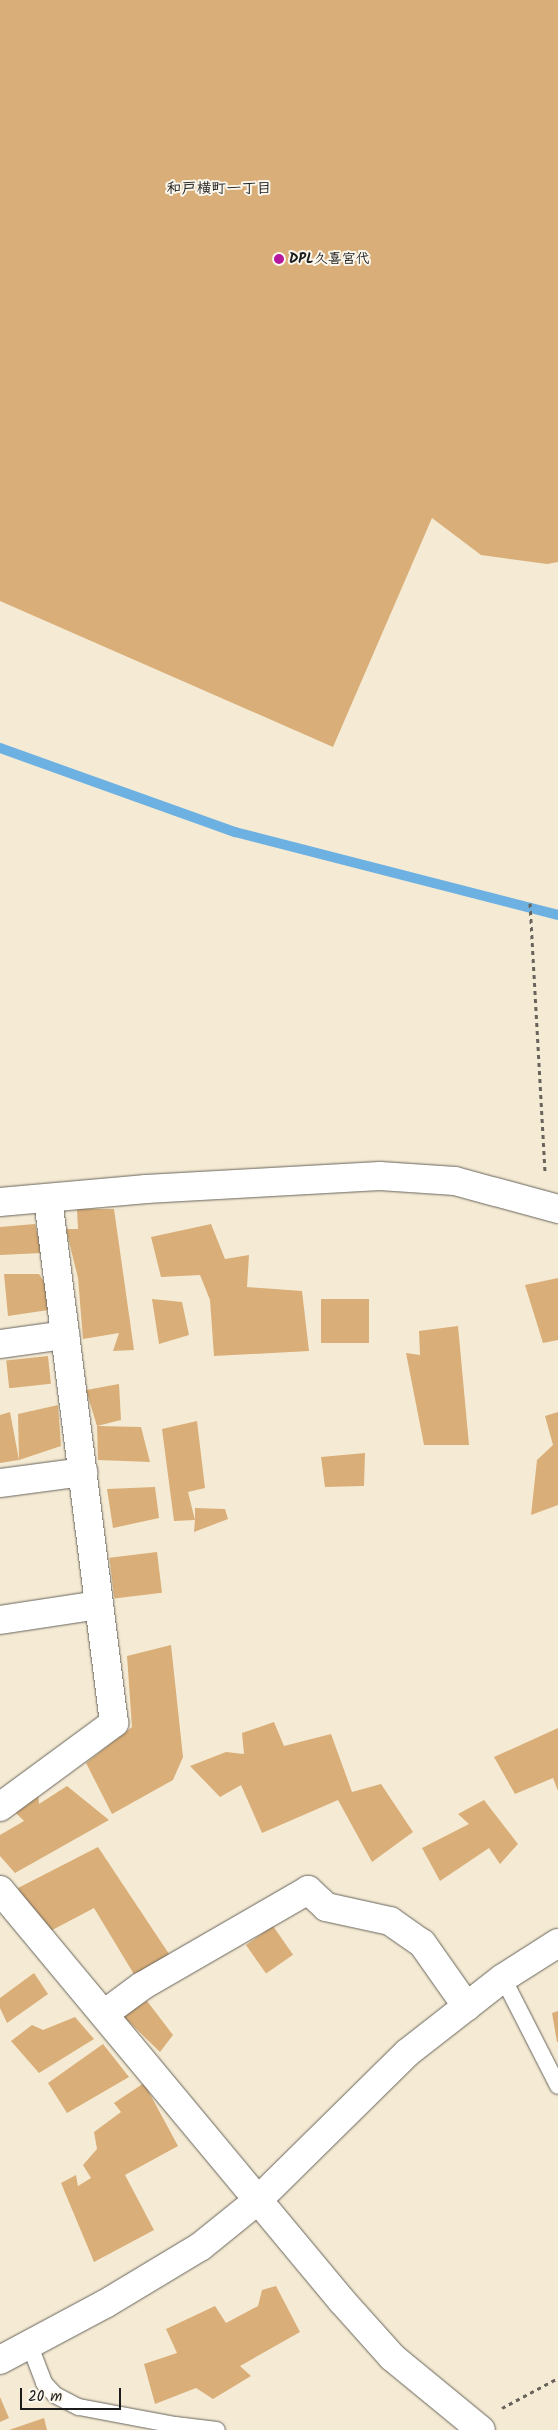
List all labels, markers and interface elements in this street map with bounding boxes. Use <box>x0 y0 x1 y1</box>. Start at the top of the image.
district label: 和戸横町一丁目 <box>167 181 271 199</box>
place label: DPL久喜宮代 <box>289 251 370 267</box>
marker: DPL久喜宮代 <box>273 253 285 265</box>
scale bar <box>22 2378 124 2410</box>
text: 20 m <box>28 2385 62 2409</box>

